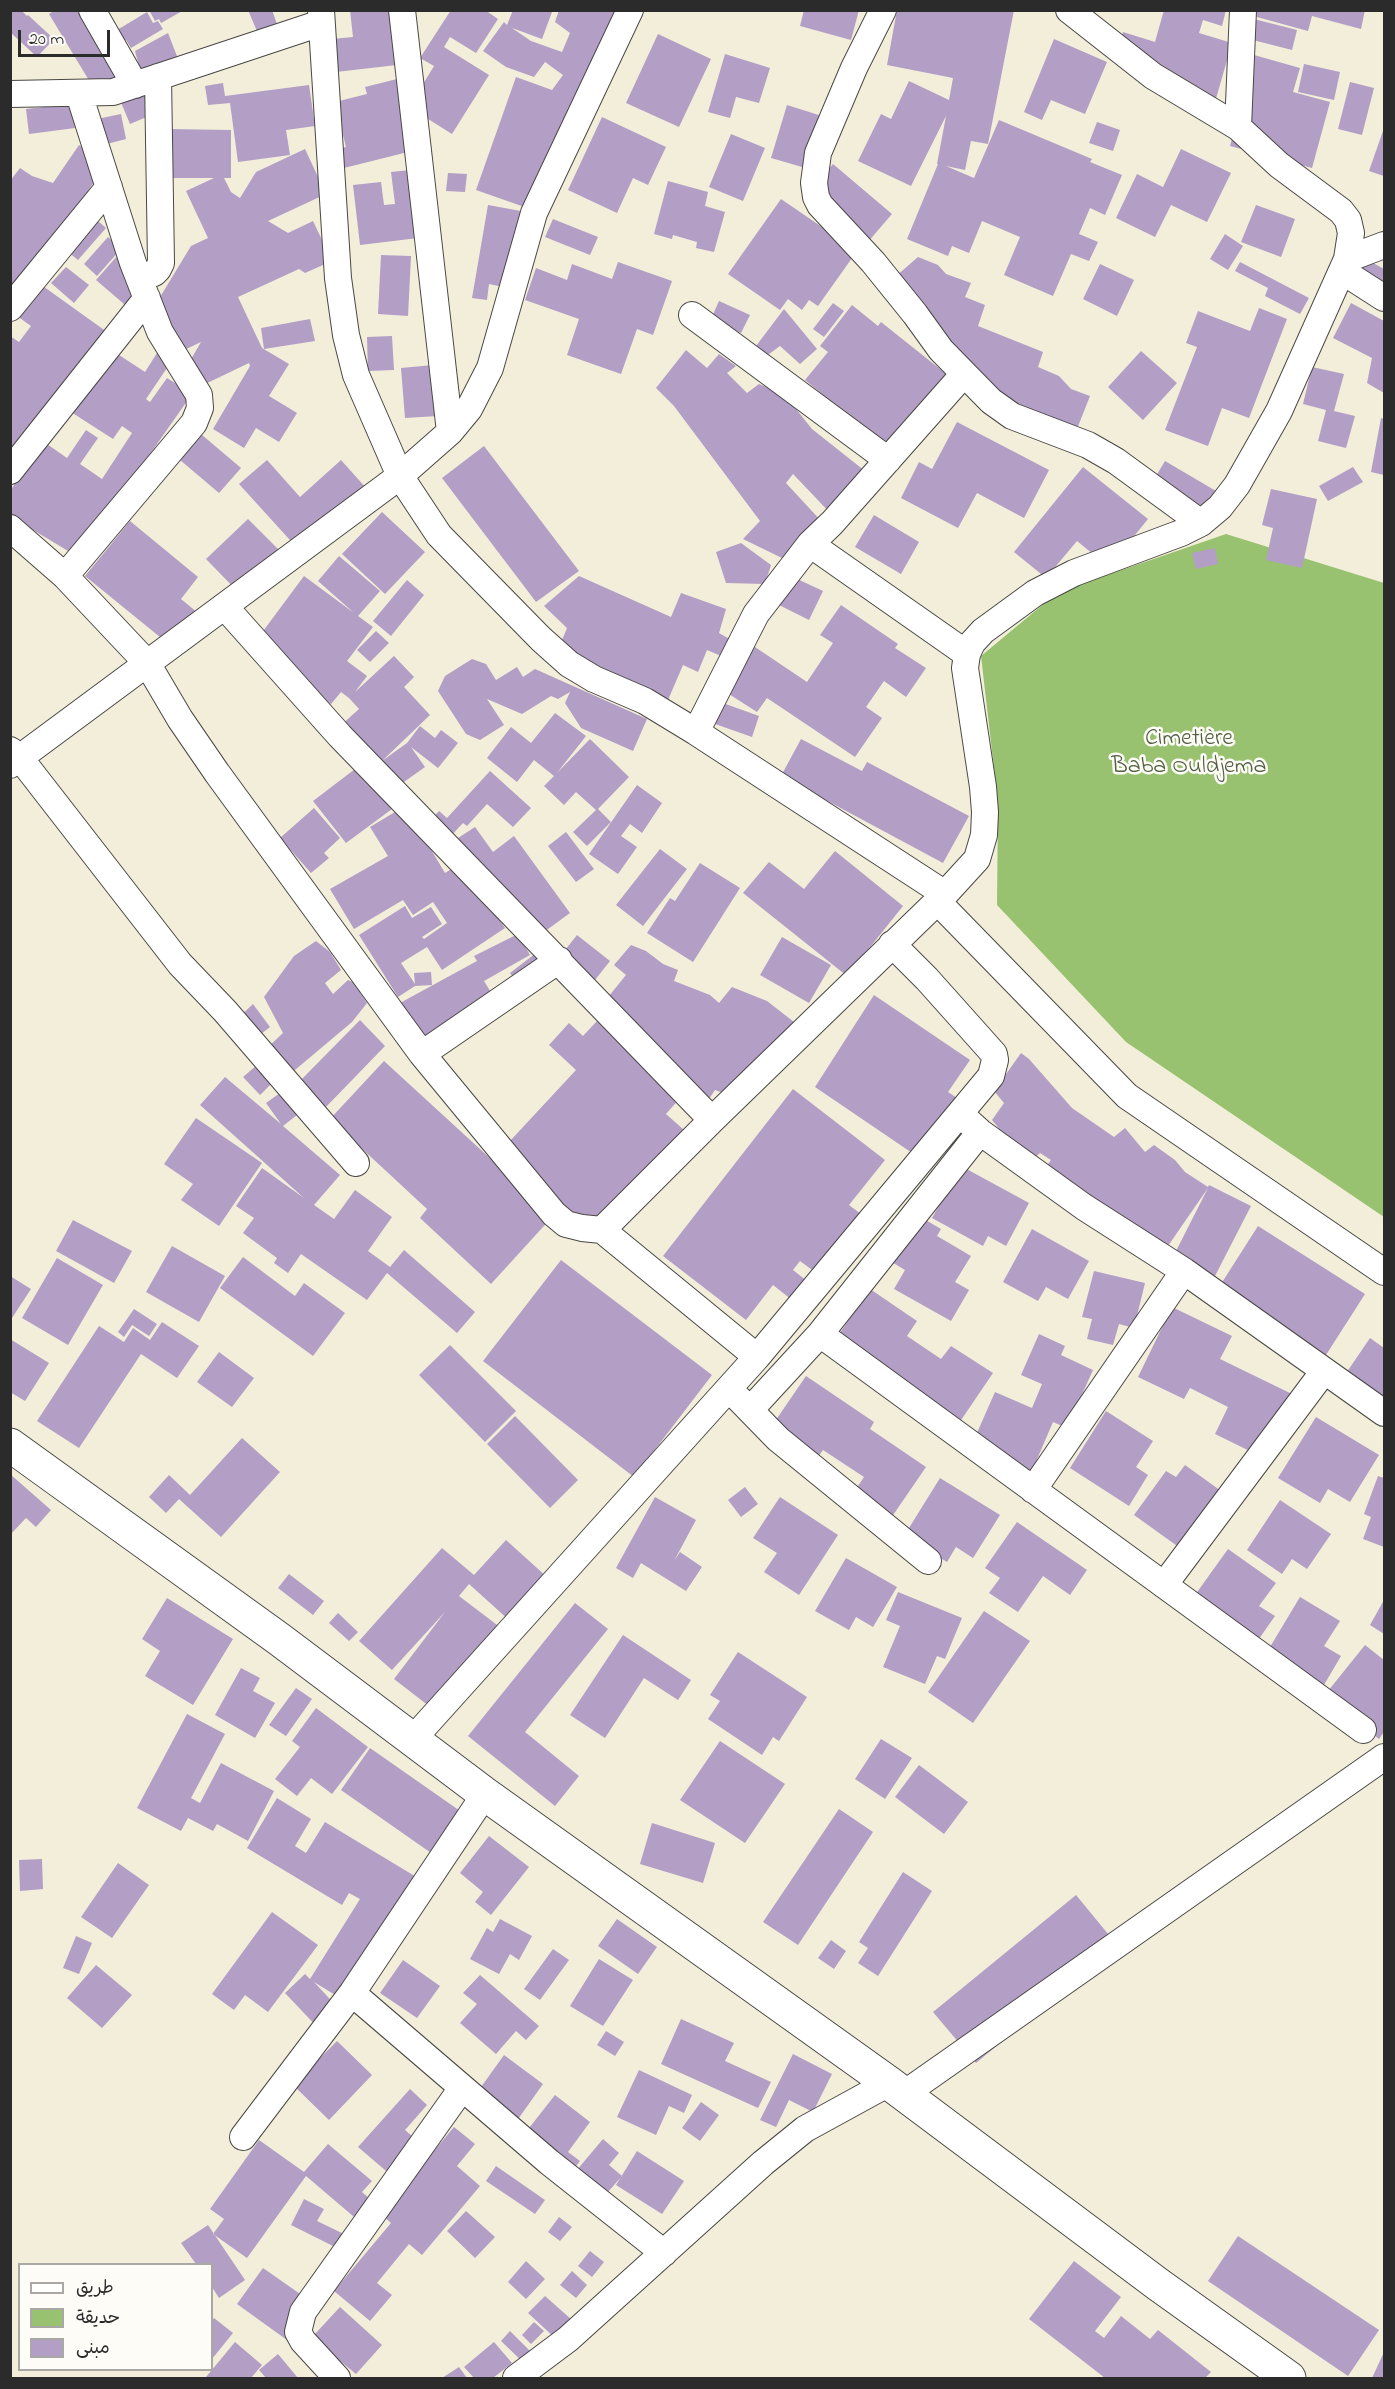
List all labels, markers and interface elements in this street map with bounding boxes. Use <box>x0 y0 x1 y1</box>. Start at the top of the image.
scale bar <box>21 18 112 56</box>
text: 20 m <box>29 27 64 53</box>
park label: Cimetière Baba Ouldjema <box>1112 726 1266 782</box>
legend <box>18 2263 213 2371</box>
text: طريق <box>76 2276 114 2302</box>
text: حديقة <box>76 2306 120 2332</box>
text: مبنى <box>76 2336 110 2362</box>

